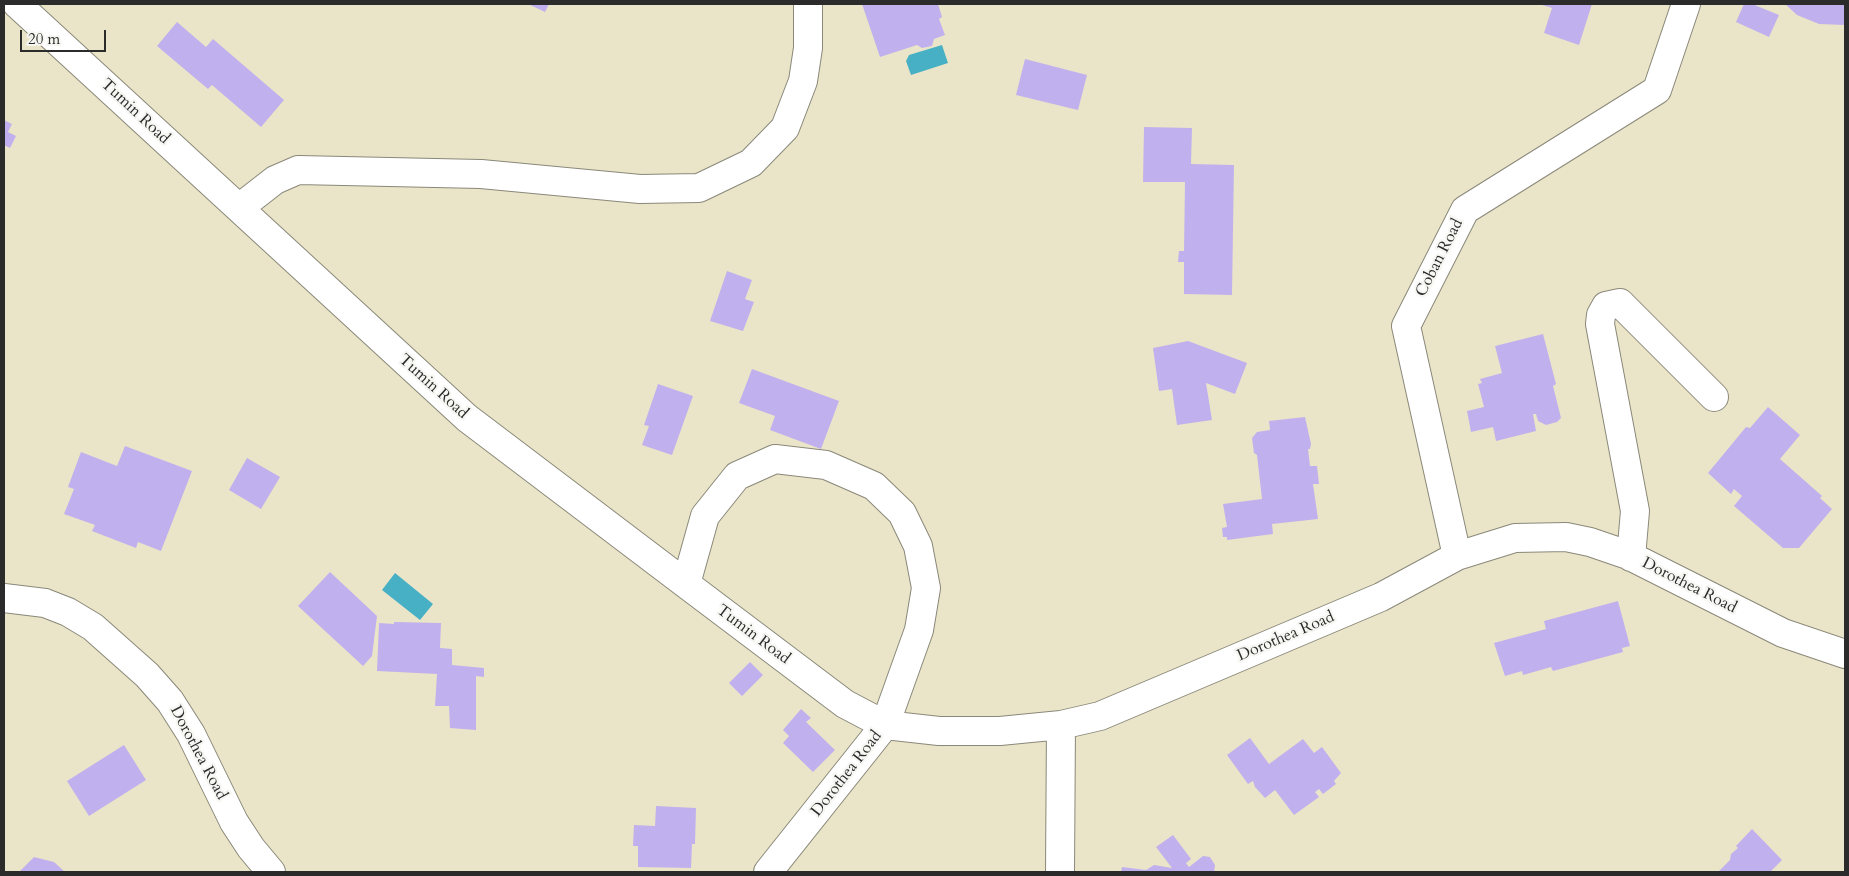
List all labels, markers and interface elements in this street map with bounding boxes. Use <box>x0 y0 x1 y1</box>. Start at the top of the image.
scale bar <box>22 20 109 52</box>
text: 20 m <box>28 29 60 49</box>
street label: Tumin Road <box>97 75 173 149</box>
street label: Coban Road <box>1412 216 1468 300</box>
street label: Tumin Road <box>394 351 472 423</box>
street label: Dorothea Road <box>1638 554 1740 618</box>
street label: Tumin Road <box>712 601 794 669</box>
street label: Dorothea Road <box>1235 608 1337 666</box>
street label: Dorothea Road <box>165 703 231 803</box>
street label: Dorothea Road <box>808 727 886 821</box>

